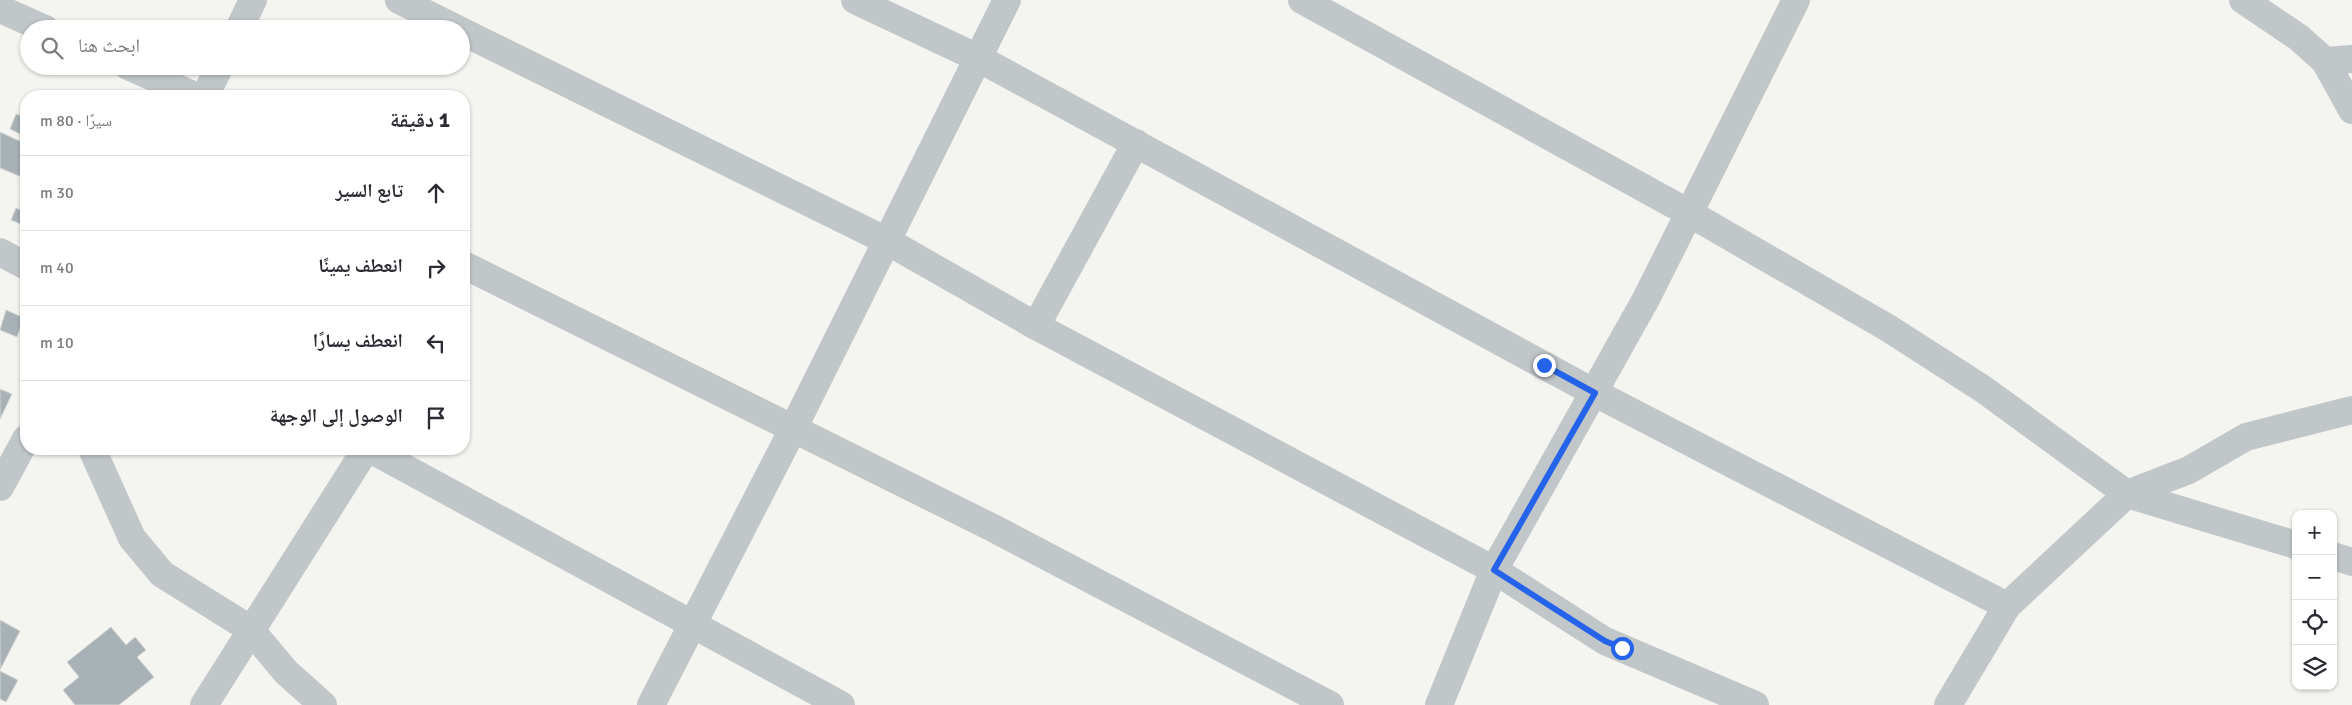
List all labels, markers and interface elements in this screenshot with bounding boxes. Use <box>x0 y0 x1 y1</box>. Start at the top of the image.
search box <box>20 20 470 75</box>
icon: search <box>38 34 66 62</box>
text: ابحث هنا <box>78 34 140 58</box>
text: 1 دقيقة <box>390 107 450 133</box>
text: سيرًا · 80 m <box>40 111 112 131</box>
text: تابع السير <box>335 179 403 203</box>
icon: ahead <box>422 179 450 207</box>
text: 30 m <box>40 183 74 203</box>
text: انعطف يمينًا <box>318 254 403 278</box>
icon: right <box>422 254 450 282</box>
text: 40 m <box>40 258 74 278</box>
text: انعطف يسارًا <box>313 329 403 353</box>
icon: left <box>422 329 450 357</box>
text: 10 m <box>40 333 74 353</box>
route end <box>1533 354 1556 377</box>
text: الوصول إلى الوجهة <box>270 404 403 428</box>
icon: arrive <box>422 404 450 432</box>
map controls <box>2292 510 2337 690</box>
button: + <box>2292 510 2337 555</box>
button: − <box>2292 555 2337 600</box>
button: locate <box>2292 600 2337 645</box>
route start <box>1611 637 1634 660</box>
button: layers <box>2292 645 2337 690</box>

